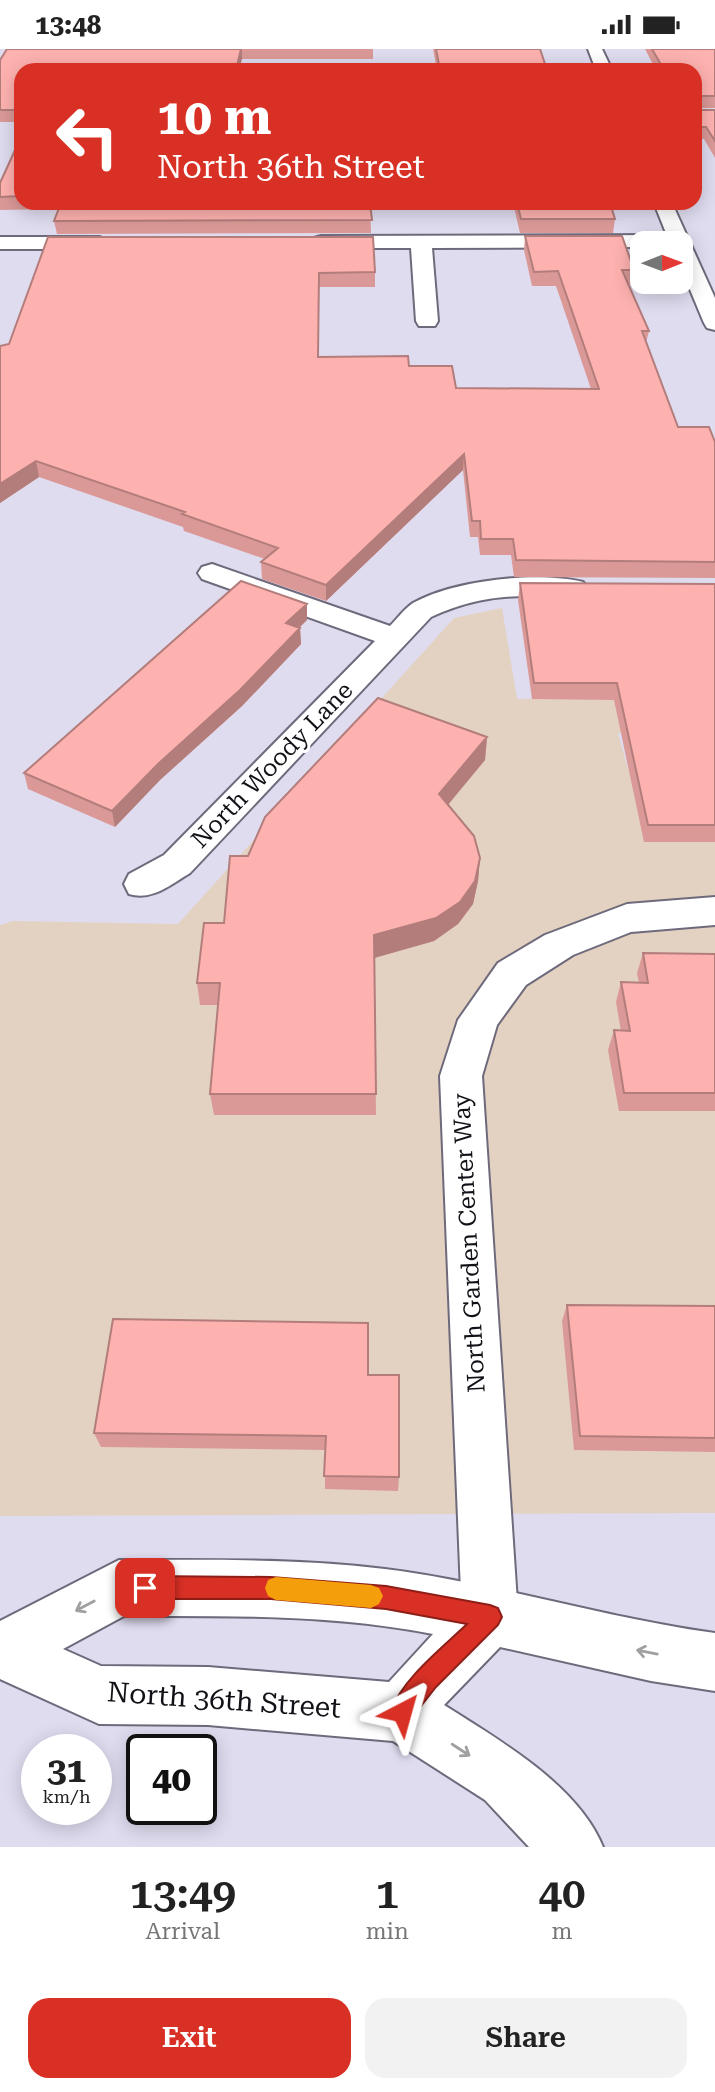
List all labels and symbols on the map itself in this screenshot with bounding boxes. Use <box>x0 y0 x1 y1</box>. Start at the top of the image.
north arrow <box>630 231 693 294</box>
street label: North Woody Lane <box>186 676 358 854</box>
street label: North Garden Center Way <box>447 1092 491 1394</box>
pin <box>115 1558 175 1618</box>
one-way arrow <box>76 1599 96 1613</box>
one-way arrow <box>637 1644 659 1658</box>
street label: North 36th Street <box>106 1675 342 1725</box>
position arrow <box>365 1675 439 1749</box>
speed limit sign: 40 <box>126 1734 217 1825</box>
one-way arrow <box>450 1743 470 1757</box>

